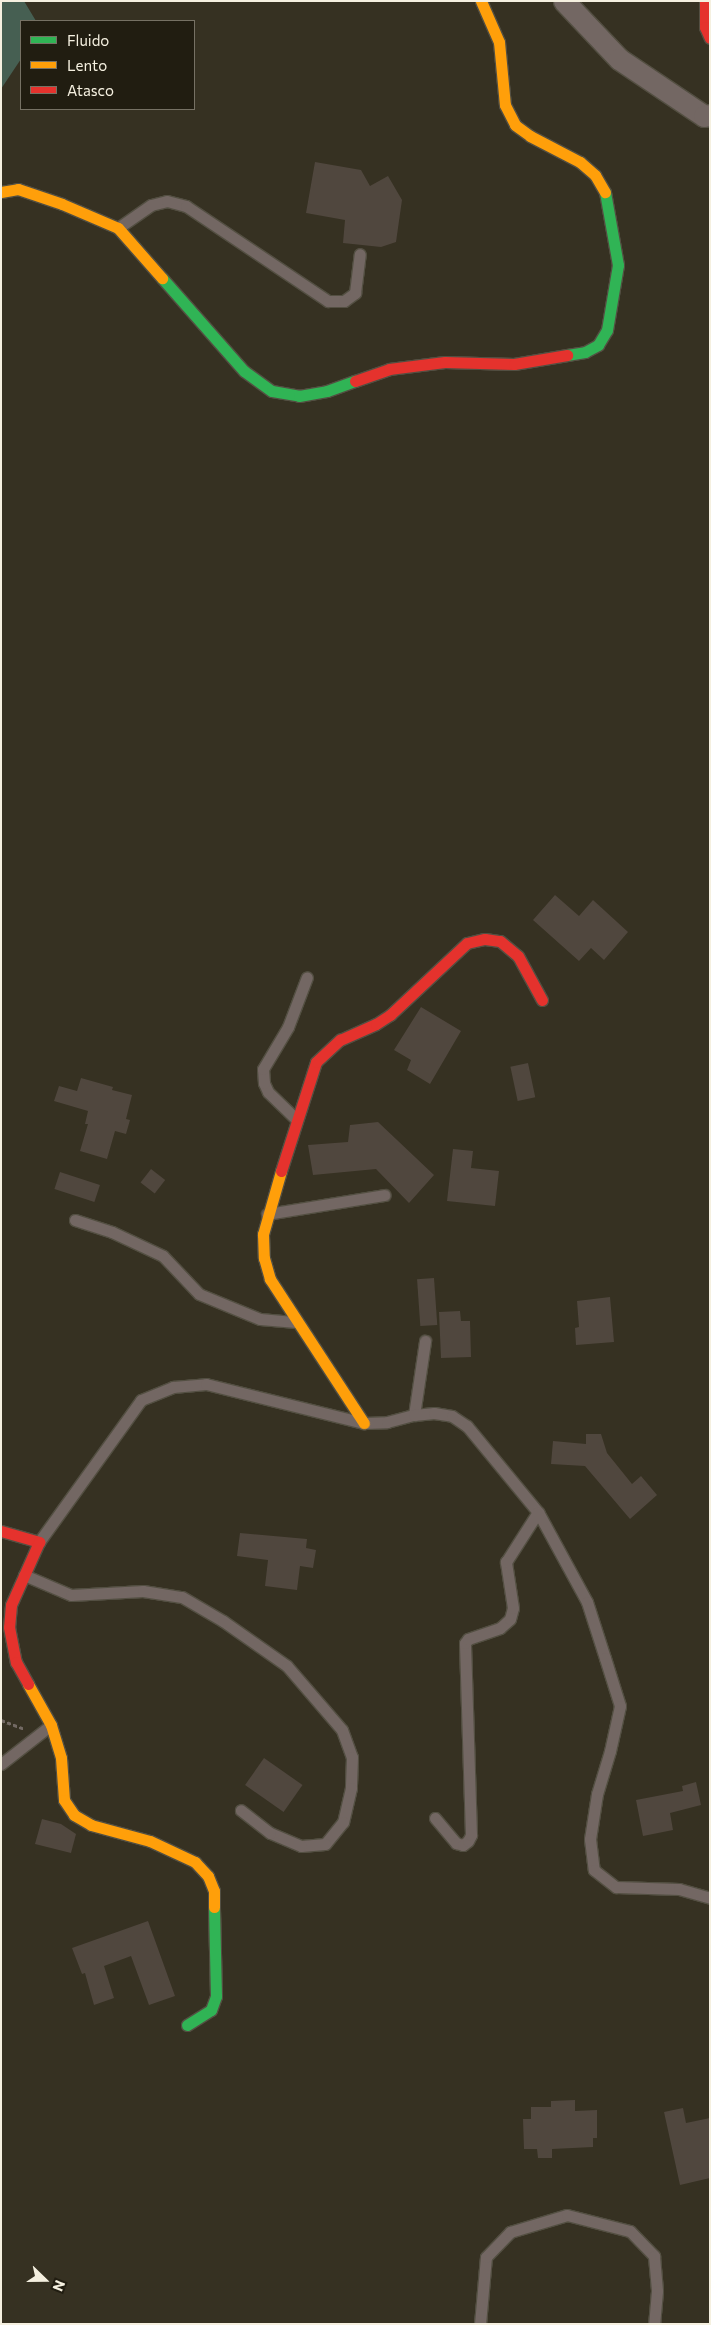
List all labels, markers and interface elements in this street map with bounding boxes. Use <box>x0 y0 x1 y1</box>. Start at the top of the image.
legend <box>20 20 195 110</box>
text: Fluido <box>67 31 109 49</box>
text: Lento <box>67 56 107 74</box>
text: Atasco <box>67 81 114 99</box>
north arrow <box>20 2255 70 2305</box>
text: N <box>50 2278 69 2294</box>

